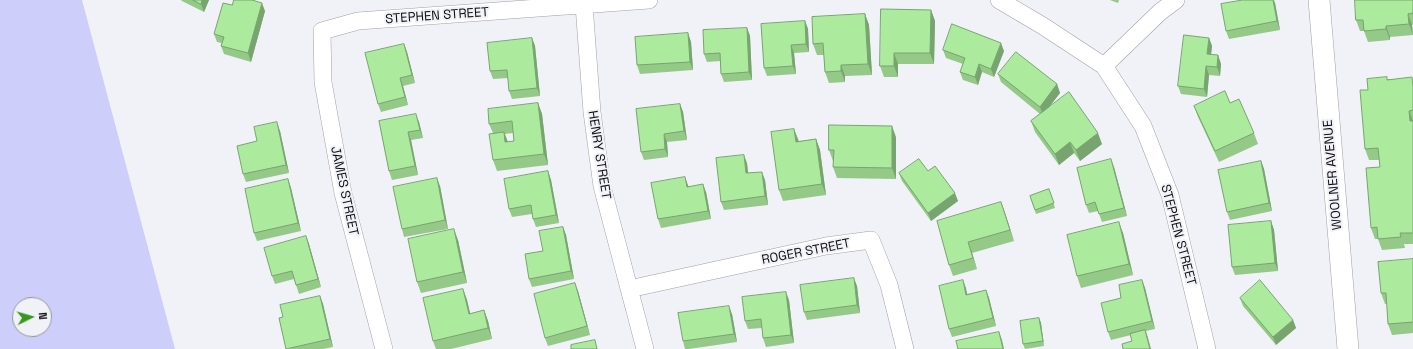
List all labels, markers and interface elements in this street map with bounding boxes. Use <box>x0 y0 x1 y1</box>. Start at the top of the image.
street label: STEPHEN STREET <box>385 5 489 27</box>
street label: HENRY STREET <box>584 110 614 200</box>
street label: WOOLNER AVENUE <box>1320 119 1346 231</box>
street label: JAMES STREET <box>327 145 361 237</box>
street label: STEPHEN STREET <box>1157 183 1199 287</box>
street label: ROGER STREET <box>760 236 852 268</box>
north arrow <box>12 297 52 337</box>
text: N <box>36 312 50 320</box>

